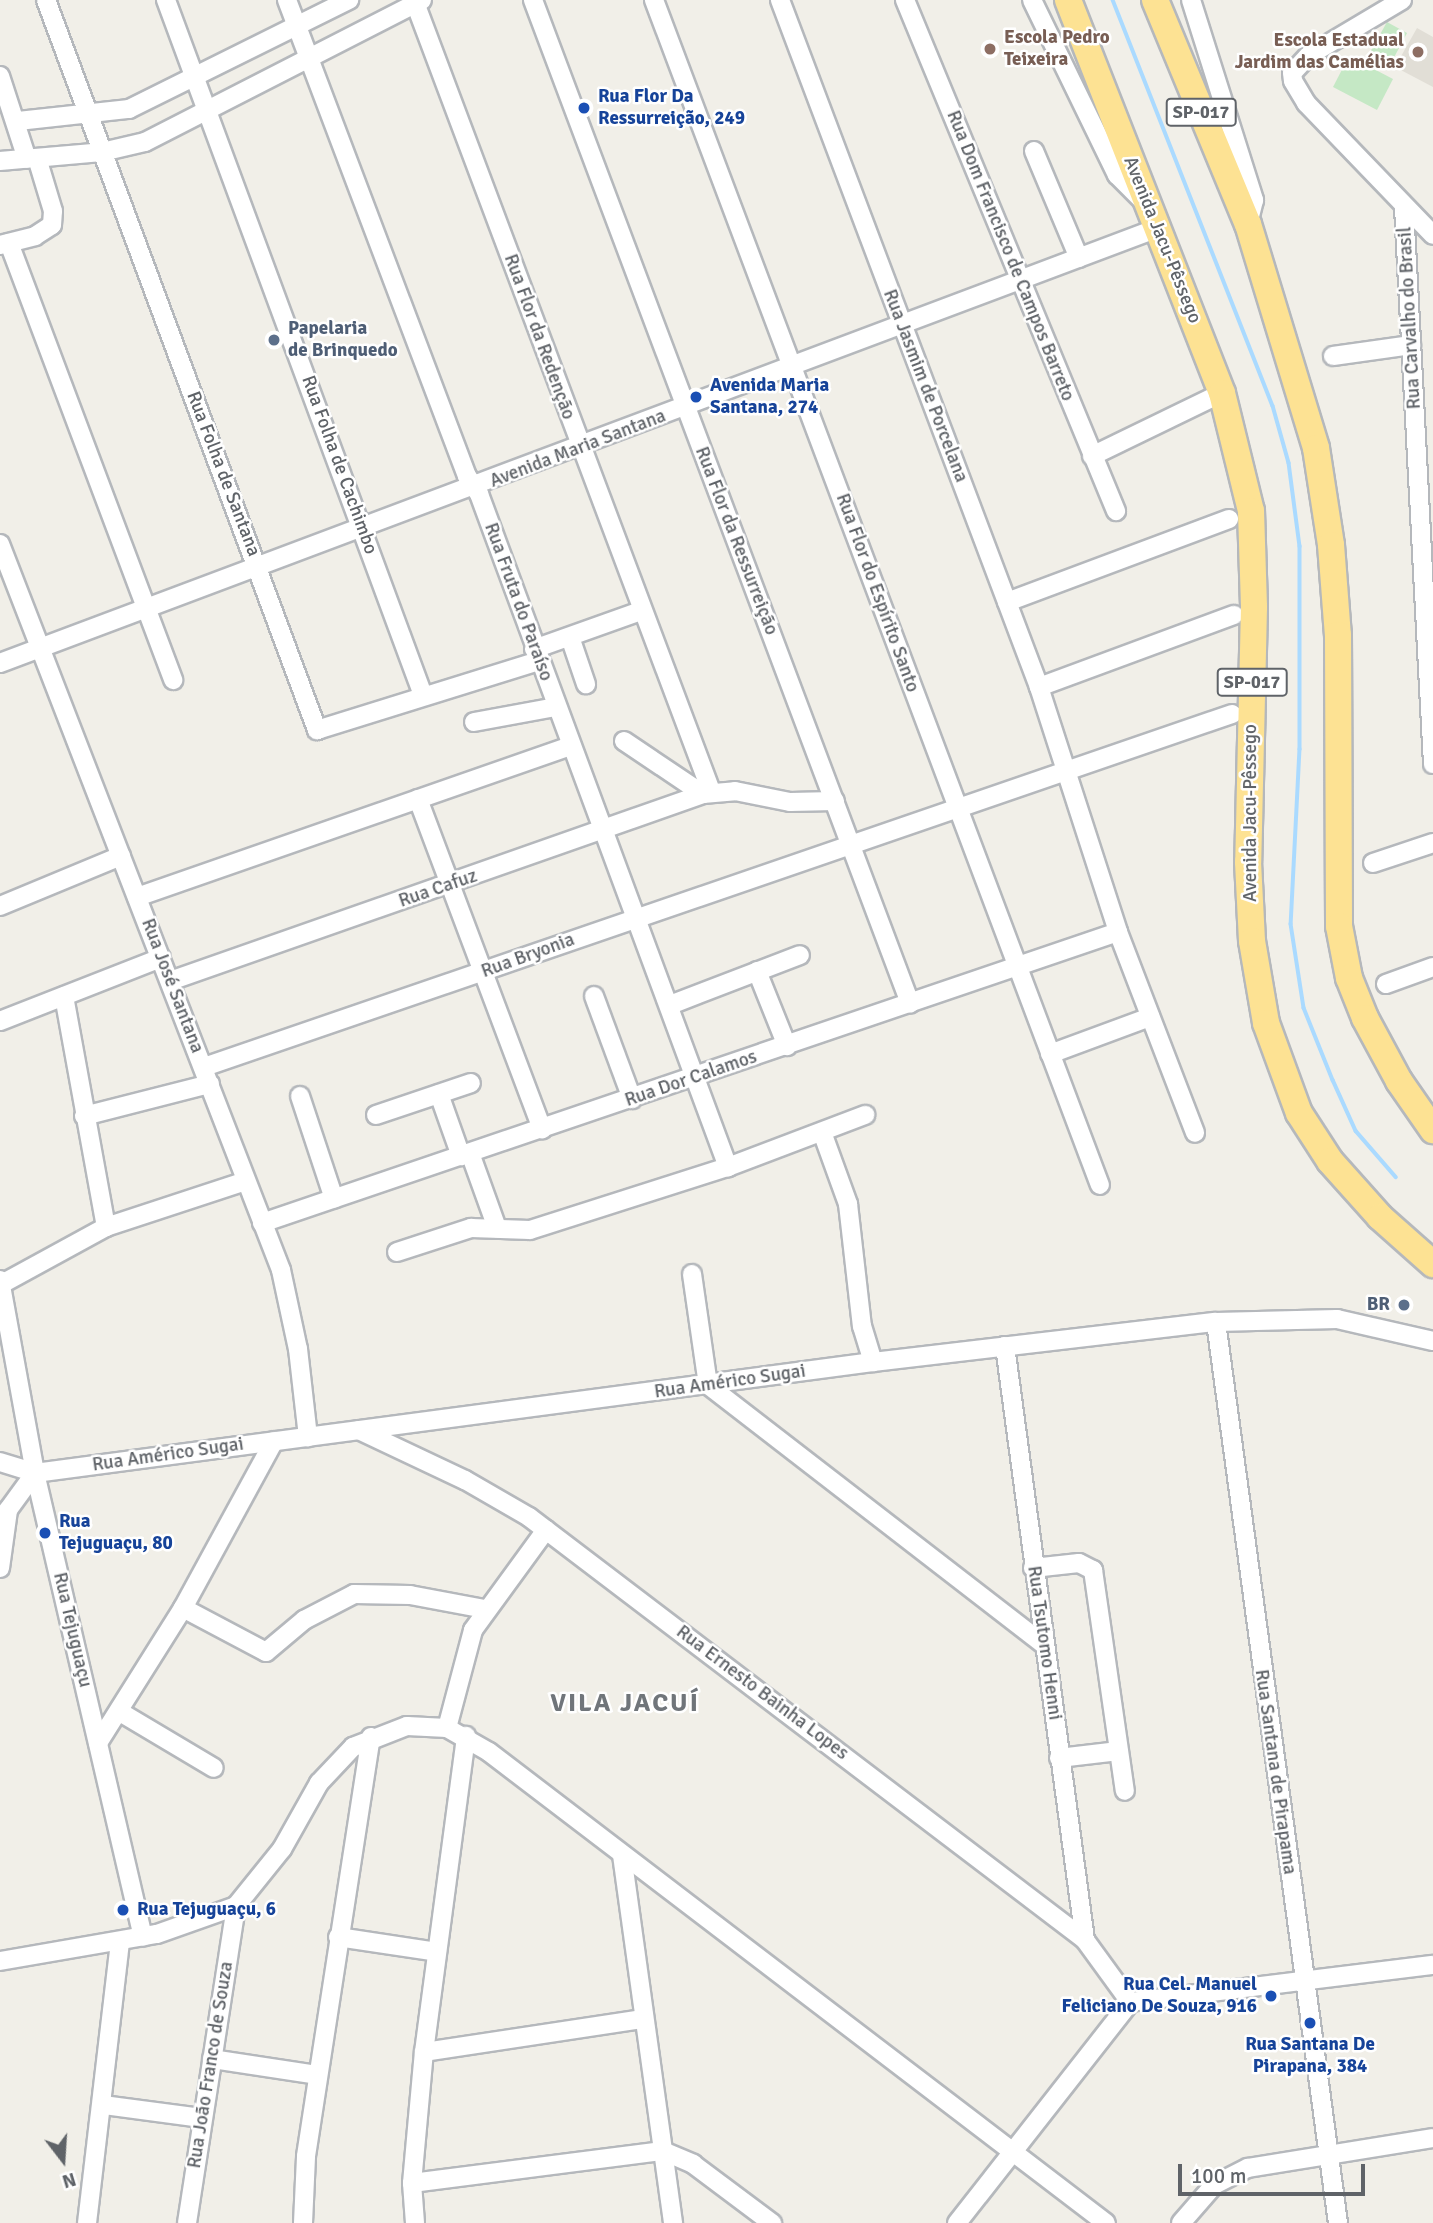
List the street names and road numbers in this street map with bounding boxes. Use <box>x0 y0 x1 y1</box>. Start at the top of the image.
road number: SP-017 <box>1164 98 1238 127</box>
street label: Rua Dom Francisco de Campos Barreto <box>941 107 1079 405</box>
street label: Avenida Jacu-Pêssego <box>1118 153 1206 327</box>
street label: Rua Carvalho do Brasil <box>1394 226 1426 410</box>
street label: Rua Flor da Redenção <box>498 251 580 423</box>
street label: Rua Jasmim de Porcelana <box>878 286 972 486</box>
street label: Rua Folha de Cachimbo <box>296 373 382 557</box>
street label: Rua Folha de Santana <box>181 388 265 560</box>
street label: Avenida Maria Santana <box>487 405 669 493</box>
street label: Rua Flor da Ressurreição <box>690 444 782 638</box>
street label: Rua Flor do Espírito Santo <box>830 491 924 695</box>
street label: Rua Fruta do Paraíso <box>479 520 557 684</box>
road number: SP-017 <box>1215 668 1289 696</box>
street label: Avenida Jacu-Pêssego <box>1240 724 1262 902</box>
street label: Rua Cafuz <box>396 865 480 913</box>
street label: Rua José Santana <box>136 915 208 1057</box>
street label: Rua Bryonia <box>478 929 578 983</box>
street label: Rua Dor Calamos <box>622 1046 760 1112</box>
street label: Rua Américo Sugai <box>653 1360 807 1404</box>
street label: Rua Américo Sugai <box>91 1433 245 1477</box>
street label: Rua Tsutomo Henni <box>1022 1564 1066 1722</box>
street label: Rua Tejuguaçu <box>48 1570 96 1690</box>
street label: Rua Ernesto Bainha Lopes <box>671 1621 853 1765</box>
street label: Rua Santana de Pirapama <box>1249 1668 1301 1876</box>
street label: Rua João Franco de Souza <box>183 1960 239 2170</box>

